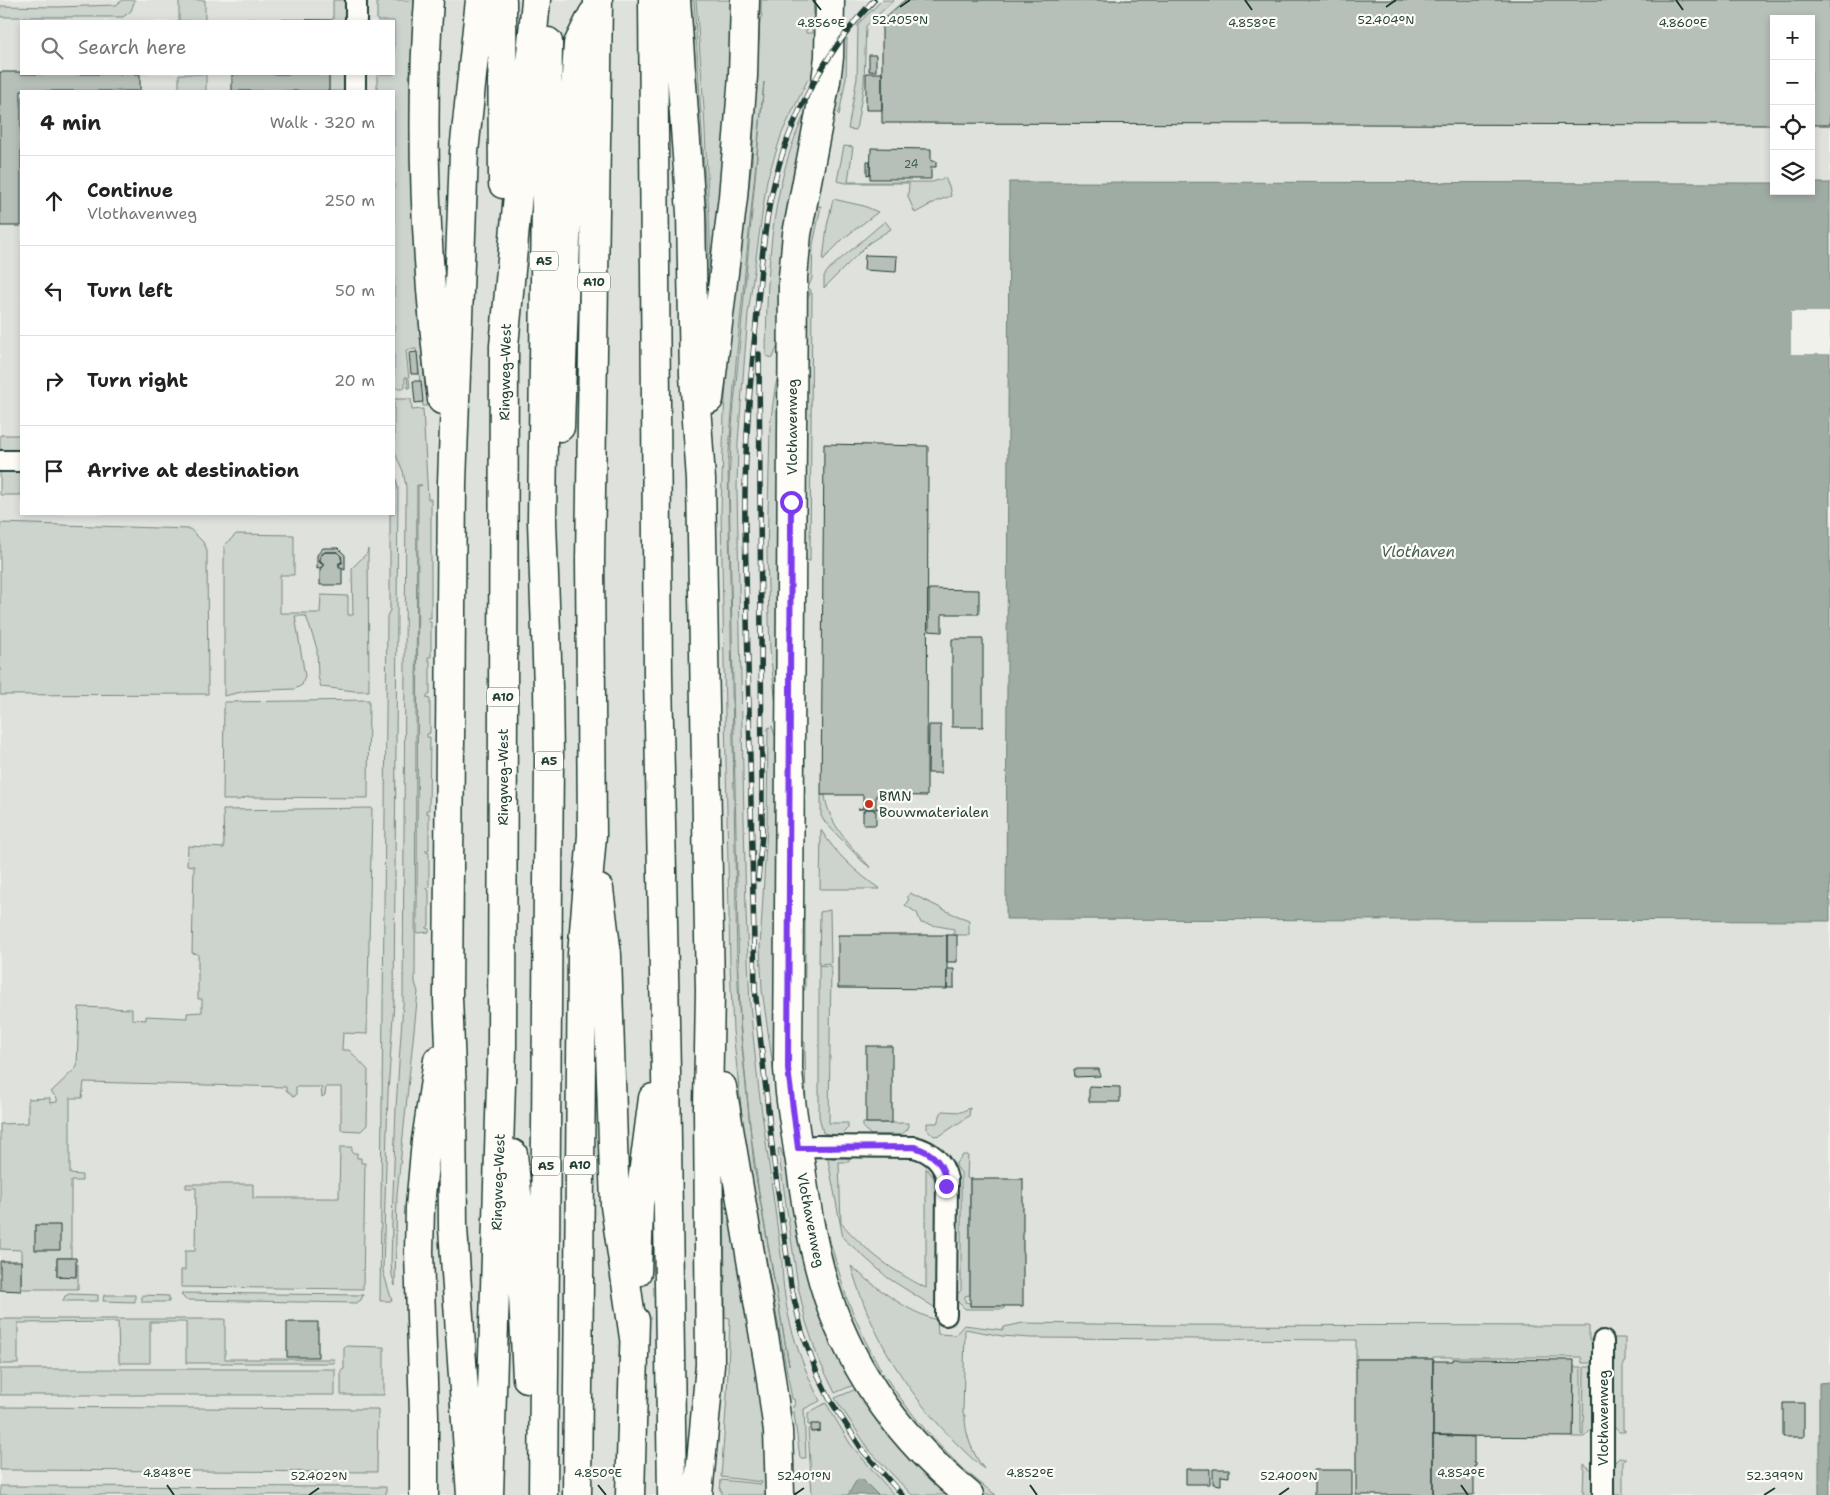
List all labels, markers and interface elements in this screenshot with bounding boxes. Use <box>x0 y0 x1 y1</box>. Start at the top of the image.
text: 52.405°N <box>872 12 928 28</box>
text: 52.404°N <box>1357 12 1415 28</box>
text: 4.856°E <box>797 15 845 31</box>
text: 4.858°E <box>1228 15 1276 31</box>
text: 4.860°E <box>1659 15 1707 31</box>
map controls <box>1770 15 1815 195</box>
button: + <box>1770 15 1815 60</box>
search box <box>20 20 395 75</box>
icon: search <box>38 34 66 62</box>
text: Search here <box>78 35 187 60</box>
button: − <box>1770 60 1815 105</box>
button: locate <box>1770 105 1815 150</box>
text: 4 min <box>40 109 101 137</box>
text: Walk · 320 m <box>270 112 375 133</box>
button: layers <box>1770 150 1815 195</box>
house number: 24 <box>904 157 919 172</box>
text: Continue <box>87 178 173 203</box>
icon: ahead <box>40 187 68 215</box>
text: 250 m <box>324 190 375 211</box>
text: Vlothavenweg <box>87 203 197 224</box>
road number: A5 <box>530 252 558 270</box>
road number: A10 <box>578 272 610 292</box>
icon: left <box>40 277 68 305</box>
text: Turn left <box>87 278 173 303</box>
text: 50 m <box>335 280 375 301</box>
street label: Ringweg-West <box>495 323 515 421</box>
icon: right <box>40 367 68 395</box>
text: Turn right <box>87 368 188 393</box>
text: 20 m <box>334 370 375 391</box>
street label: Vlothavenweg <box>783 379 801 475</box>
icon: arrive <box>40 457 68 485</box>
text: Arrive at destination <box>87 458 299 483</box>
route start <box>780 491 803 514</box>
water label: Vlothaven <box>1381 542 1455 562</box>
road number: A10 <box>487 688 519 706</box>
street label: Ringweg-West <box>494 728 512 826</box>
road number: A5 <box>535 751 563 770</box>
place label: BMN Bouwmaterialen <box>879 787 989 821</box>
marker: BMN Bouwmaterialen <box>863 798 875 810</box>
street label: Ringweg-West <box>487 1133 509 1231</box>
road number: A5 <box>532 1156 560 1176</box>
road number: A10 <box>564 1156 596 1174</box>
street label: Vlothavenweg <box>793 1171 829 1269</box>
route end <box>935 1175 958 1198</box>
street label: Vlothavenweg <box>1594 1370 1612 1466</box>
text: 4.848°E <box>143 1465 191 1481</box>
text: 4.850°E <box>574 1465 622 1481</box>
text: 4.852°E <box>1006 1465 1054 1481</box>
text: 4.854°E <box>1437 1465 1485 1481</box>
text: 52.402°N <box>291 1468 347 1484</box>
text: 52.401°N <box>777 1468 831 1484</box>
text: 52.400°N <box>1260 1468 1318 1484</box>
text: 52.399°N <box>1746 1468 1804 1484</box>

